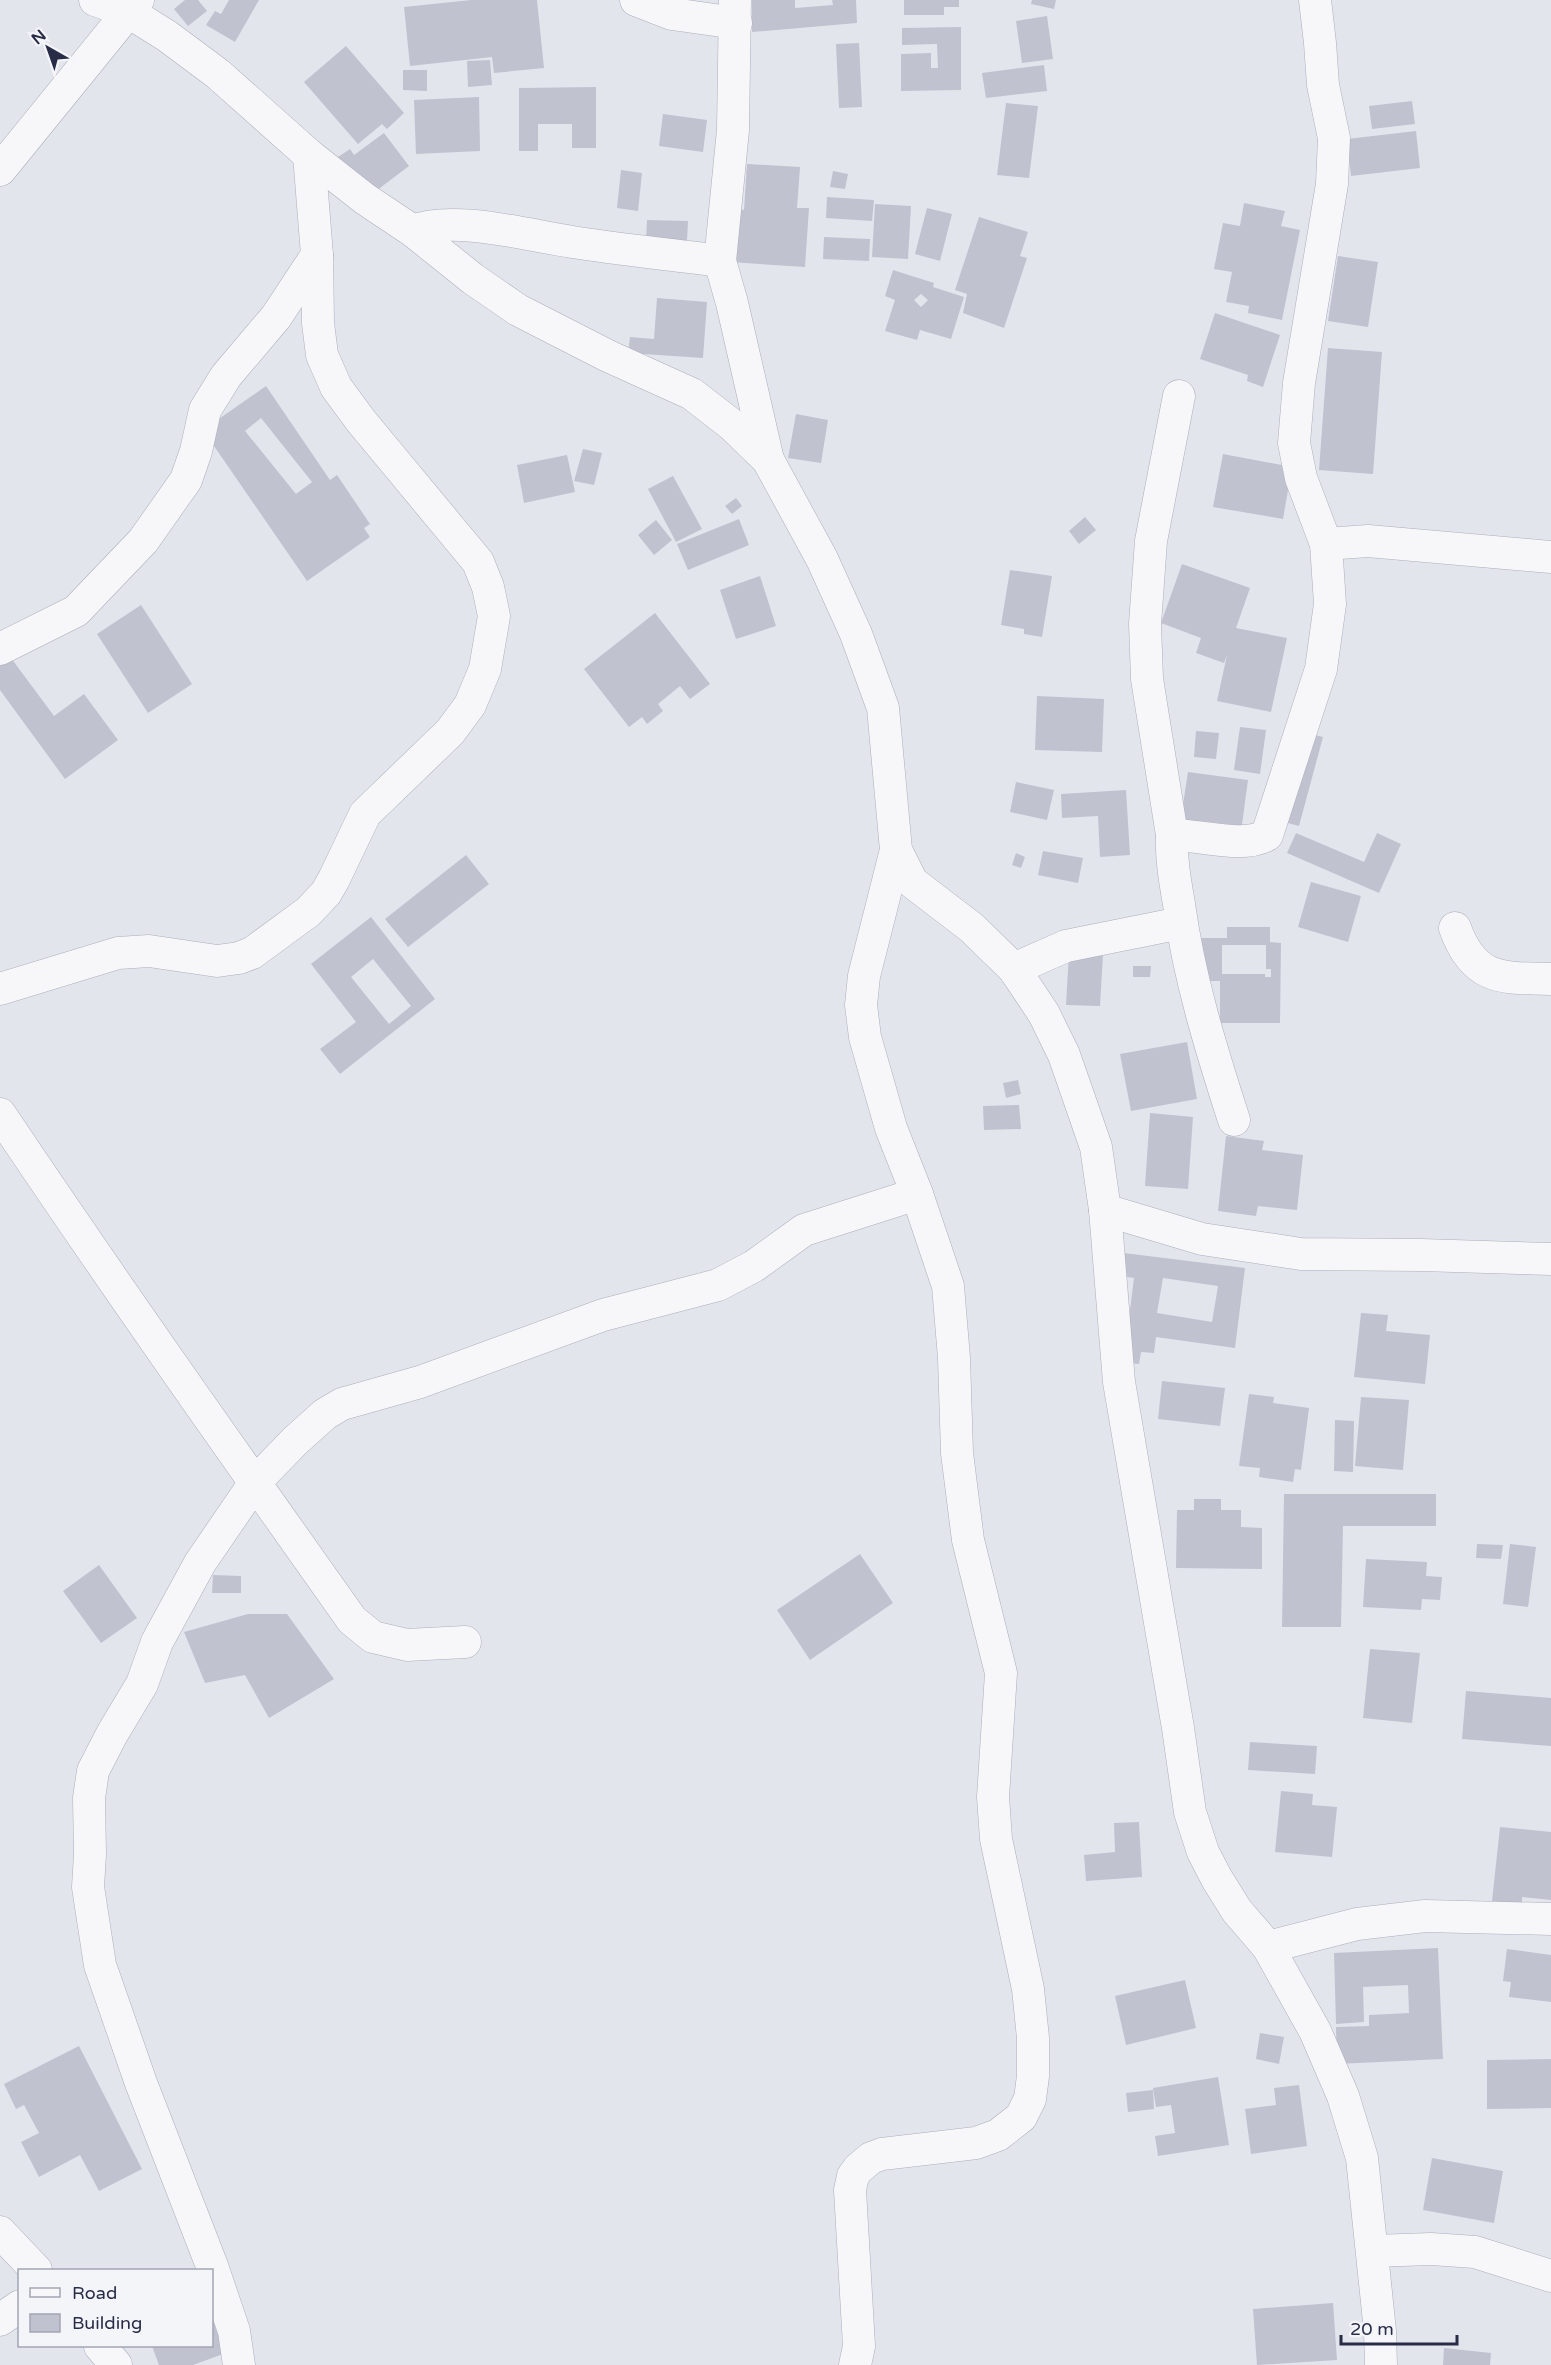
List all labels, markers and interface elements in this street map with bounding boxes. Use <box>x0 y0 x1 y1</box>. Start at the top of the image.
north arrow <box>18 18 78 78</box>
text: N <box>28 25 50 49</box>
legend <box>18 2269 213 2347</box>
text: Road <box>72 2282 117 2304</box>
scale bar <box>1341 2308 1456 2346</box>
text: Building <box>72 2312 142 2334</box>
text: 20 m <box>1350 2318 1394 2340</box>

